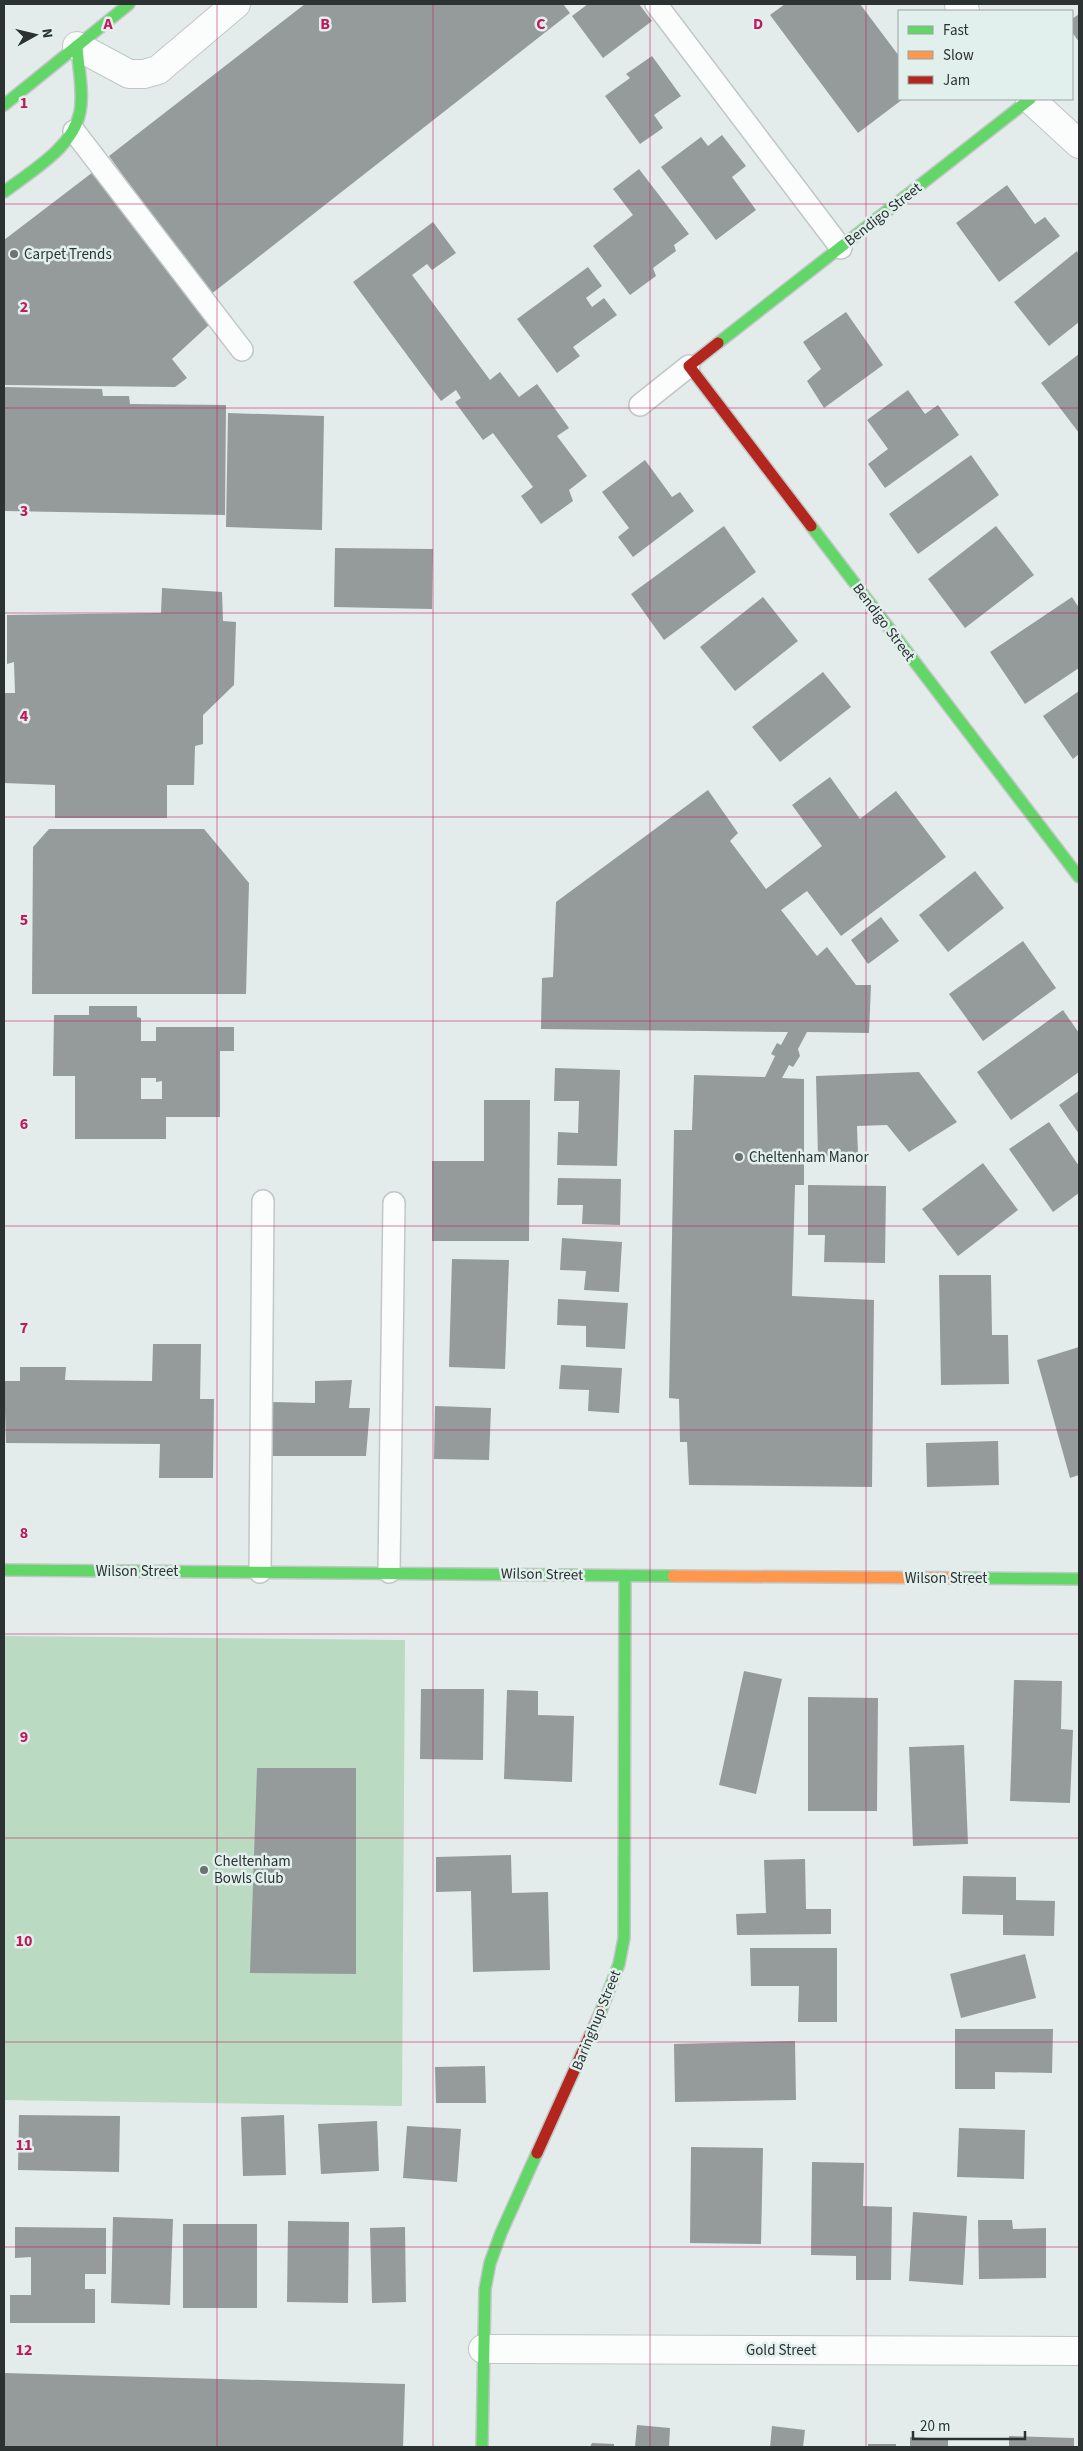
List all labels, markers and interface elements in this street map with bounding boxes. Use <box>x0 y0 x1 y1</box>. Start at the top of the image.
north arrow <box>10 10 60 60</box>
legend <box>898 10 1073 100</box>
text: A <box>102 13 113 35</box>
text: B <box>320 13 330 35</box>
text: C <box>536 13 546 35</box>
text: D <box>753 13 763 35</box>
text: Fast <box>943 20 969 41</box>
text: N <box>36 27 57 39</box>
text: Slow <box>943 45 974 66</box>
text: Jam <box>943 70 970 91</box>
text: 1 <box>20 92 28 114</box>
street label: Bendigo Street <box>840 178 926 251</box>
place label: Carpet Trends <box>24 244 112 265</box>
marker: Carpet Trends <box>8 248 20 260</box>
text: 2 <box>20 296 28 318</box>
text: 3 <box>20 500 28 522</box>
street label: Bendigo Street <box>847 579 920 666</box>
text: 4 <box>20 705 29 727</box>
text: 5 <box>20 909 28 931</box>
text: 6 <box>20 1113 28 1135</box>
place label: Cheltenham Manor <box>749 1147 869 1168</box>
marker: Cheltenham Manor <box>733 1151 745 1163</box>
text: 7 <box>20 1317 28 1339</box>
text: 8 <box>20 1522 28 1544</box>
street label: Wilson Street <box>96 1561 178 1582</box>
street label: Wilson Street <box>501 1563 583 1586</box>
street label: Wilson Street <box>905 1568 987 1589</box>
text: 9 <box>20 1726 28 1748</box>
place label: Cheltenham Bowls Club <box>214 1851 291 1889</box>
marker: Cheltenham Bowls Club <box>198 1864 210 1876</box>
text: 10 <box>16 1930 32 1952</box>
street label: Baringhup Street <box>567 1967 626 2073</box>
text: 11 <box>16 2134 32 2156</box>
text: 12 <box>16 2339 32 2361</box>
street label: Gold Street <box>746 2340 816 2361</box>
scale bar <box>913 2408 1026 2440</box>
text: 20 m <box>920 2416 950 2437</box>

